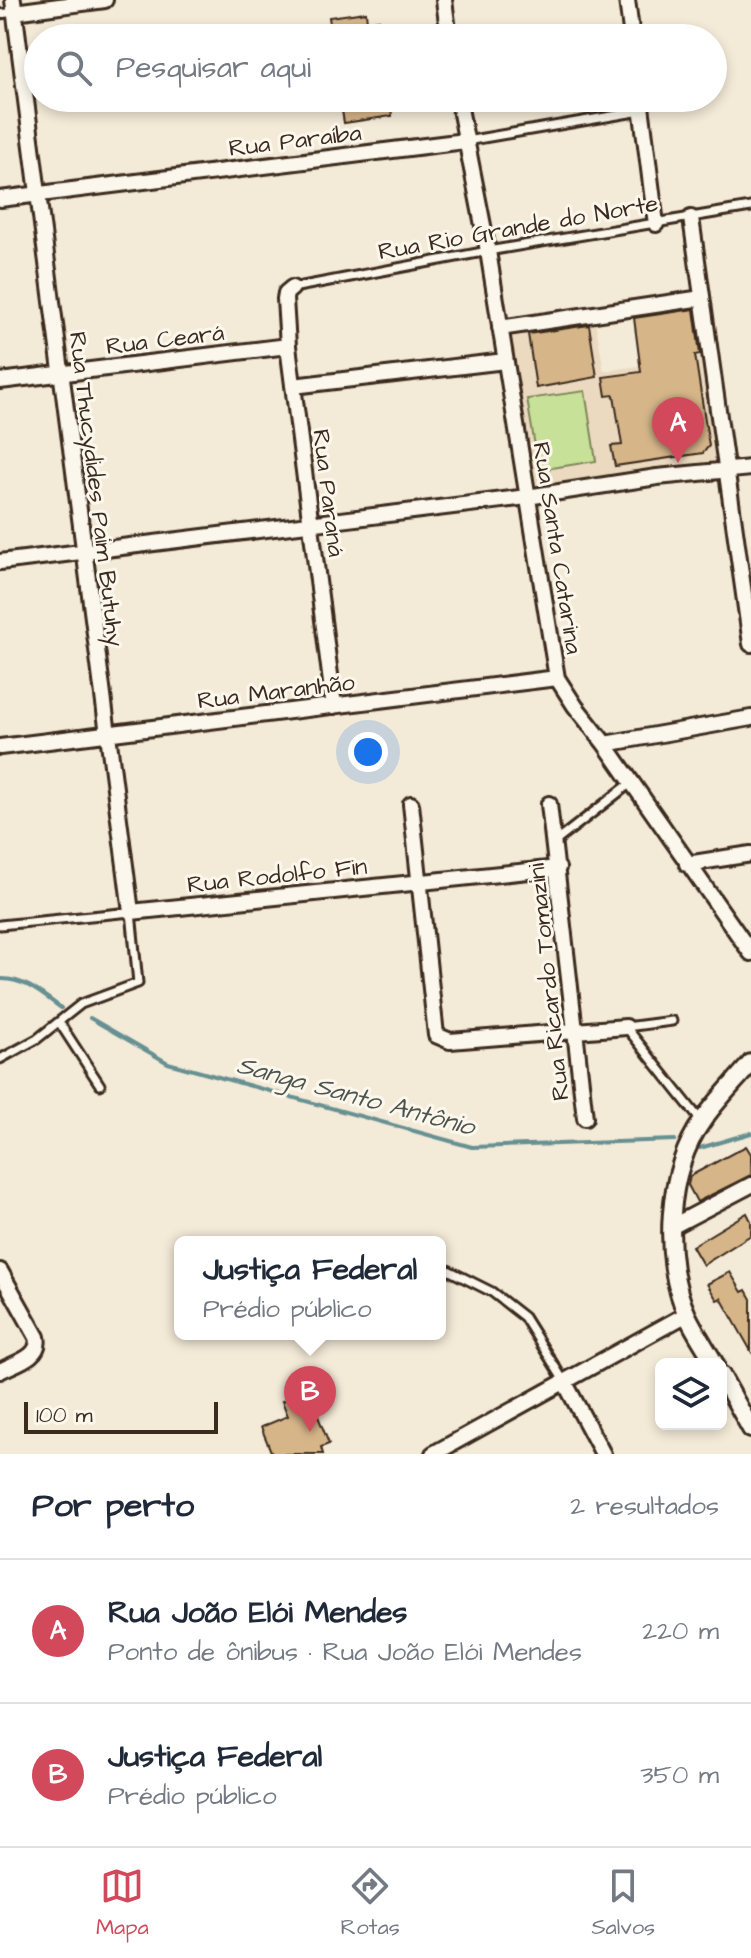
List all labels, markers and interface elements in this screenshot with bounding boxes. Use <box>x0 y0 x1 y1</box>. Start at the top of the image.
search box <box>24 24 727 112</box>
icon: search <box>52 46 96 90</box>
text: Pesquisar aqui <box>116 47 311 89</box>
street label: Rua Paraíba <box>227 116 363 166</box>
street label: Rua Rio Grande do Norte <box>375 187 661 269</box>
street label: Rua Ceará <box>104 316 226 364</box>
street label: Rua Thucydides Paim Butuhy <box>59 330 132 649</box>
pin: A <box>652 397 704 463</box>
street label: Rua Paraná <box>303 427 353 559</box>
street label: Rua Santa Catarina <box>523 440 591 657</box>
street label: Rua Maranhão <box>196 665 357 719</box>
your location <box>348 732 388 772</box>
street label: Rua Rodolfo Fin <box>185 850 369 902</box>
street label: Rua Ricardo Tomazini <box>520 861 578 1102</box>
water label: Sanga Santo Antônio <box>233 1047 481 1147</box>
popup <box>174 1236 446 1340</box>
text: Justiça Federal <box>203 1249 417 1291</box>
text: Prédio público <box>203 1291 372 1327</box>
map controls <box>655 1358 727 1430</box>
button: layers <box>655 1358 727 1430</box>
pin: B <box>284 1366 336 1432</box>
scale bar <box>24 1398 218 1434</box>
text: 100 m <box>36 1400 93 1431</box>
text: Por perto <box>32 1482 194 1530</box>
text: 2 resultados <box>570 1488 719 1524</box>
text: Rua João Elói Mendes <box>108 1592 407 1634</box>
text: A <box>50 1613 66 1649</box>
text: 220 m <box>642 1613 719 1649</box>
text: Ponto de ônibus · Rua João Elói Mendes <box>108 1634 582 1670</box>
text: Justiça Federal <box>108 1736 322 1778</box>
text: B <box>49 1757 67 1793</box>
text: 350 m <box>640 1757 719 1793</box>
text: Prédio público <box>108 1778 277 1814</box>
tab: Mapa <box>96 1864 149 1943</box>
tab: Rotas <box>340 1864 400 1943</box>
tab: Salvos <box>591 1864 655 1943</box>

